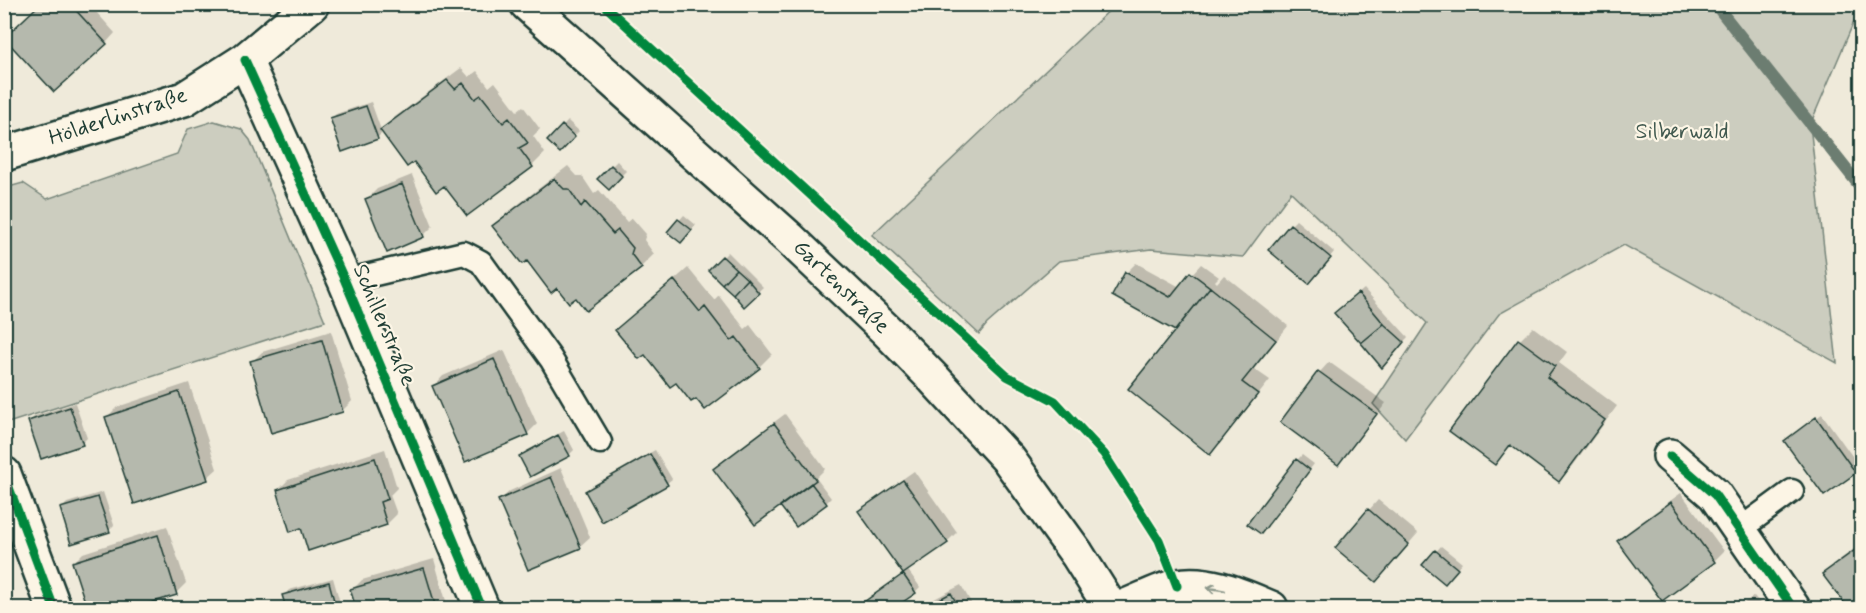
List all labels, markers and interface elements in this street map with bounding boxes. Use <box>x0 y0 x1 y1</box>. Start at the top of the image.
street label: Hölderlinstraße <box>45 81 191 153</box>
park label: Silberwald <box>1635 118 1729 146</box>
street label: Gartenstraße <box>787 234 895 340</box>
street label: Schillerstraße <box>346 260 422 390</box>
one-way arrow <box>1207 583 1226 594</box>

